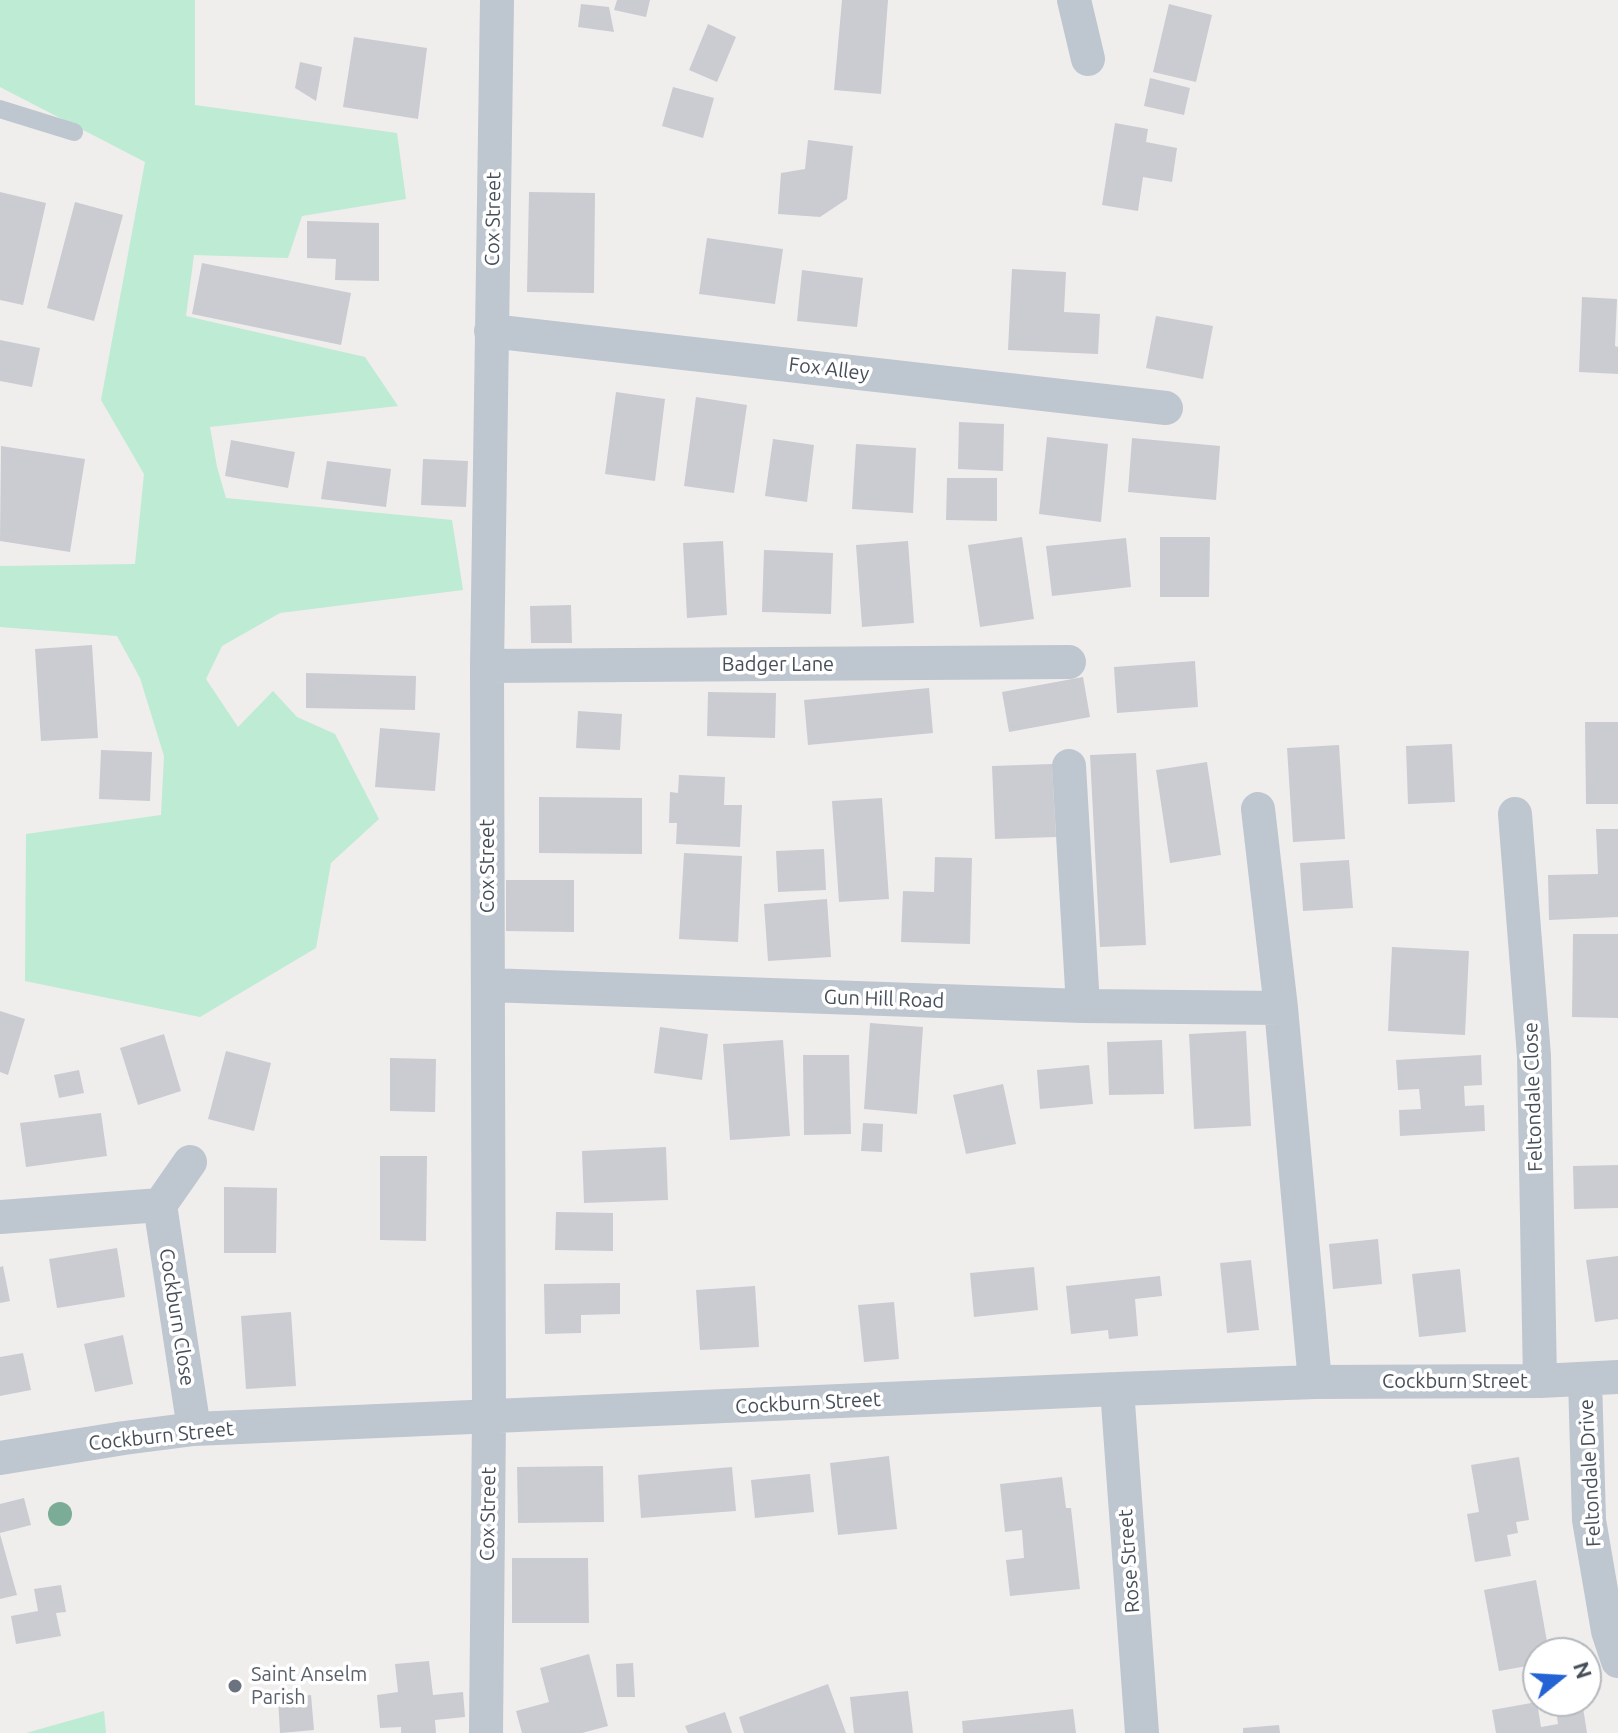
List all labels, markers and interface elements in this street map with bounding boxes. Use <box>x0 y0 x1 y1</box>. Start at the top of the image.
street label: Cox Street <box>480 172 506 266</box>
street label: Fox Alley <box>787 352 871 386</box>
street label: Badger Lane <box>722 652 834 676</box>
street label: Cox Street <box>475 819 499 913</box>
street label: Gun Hill Road <box>823 985 945 1013</box>
street label: Feltondale Close <box>1518 1022 1548 1172</box>
street label: Cockburn Close <box>154 1246 200 1388</box>
street label: Cockburn Street <box>1382 1369 1528 1393</box>
street label: Cockburn Street <box>735 1387 881 1419</box>
street label: Feltondale Drive <box>1574 1399 1606 1547</box>
street label: Cockburn Street <box>87 1416 235 1456</box>
street label: Cox Street <box>475 1467 501 1561</box>
street label: Rose Street <box>1113 1508 1145 1614</box>
north arrow <box>1522 1637 1602 1717</box>
text: N <box>1569 1658 1598 1682</box>
place label: Saint Anselm Parish <box>251 1662 367 1709</box>
marker: Saint Anselm Parish <box>226 1677 244 1695</box>

